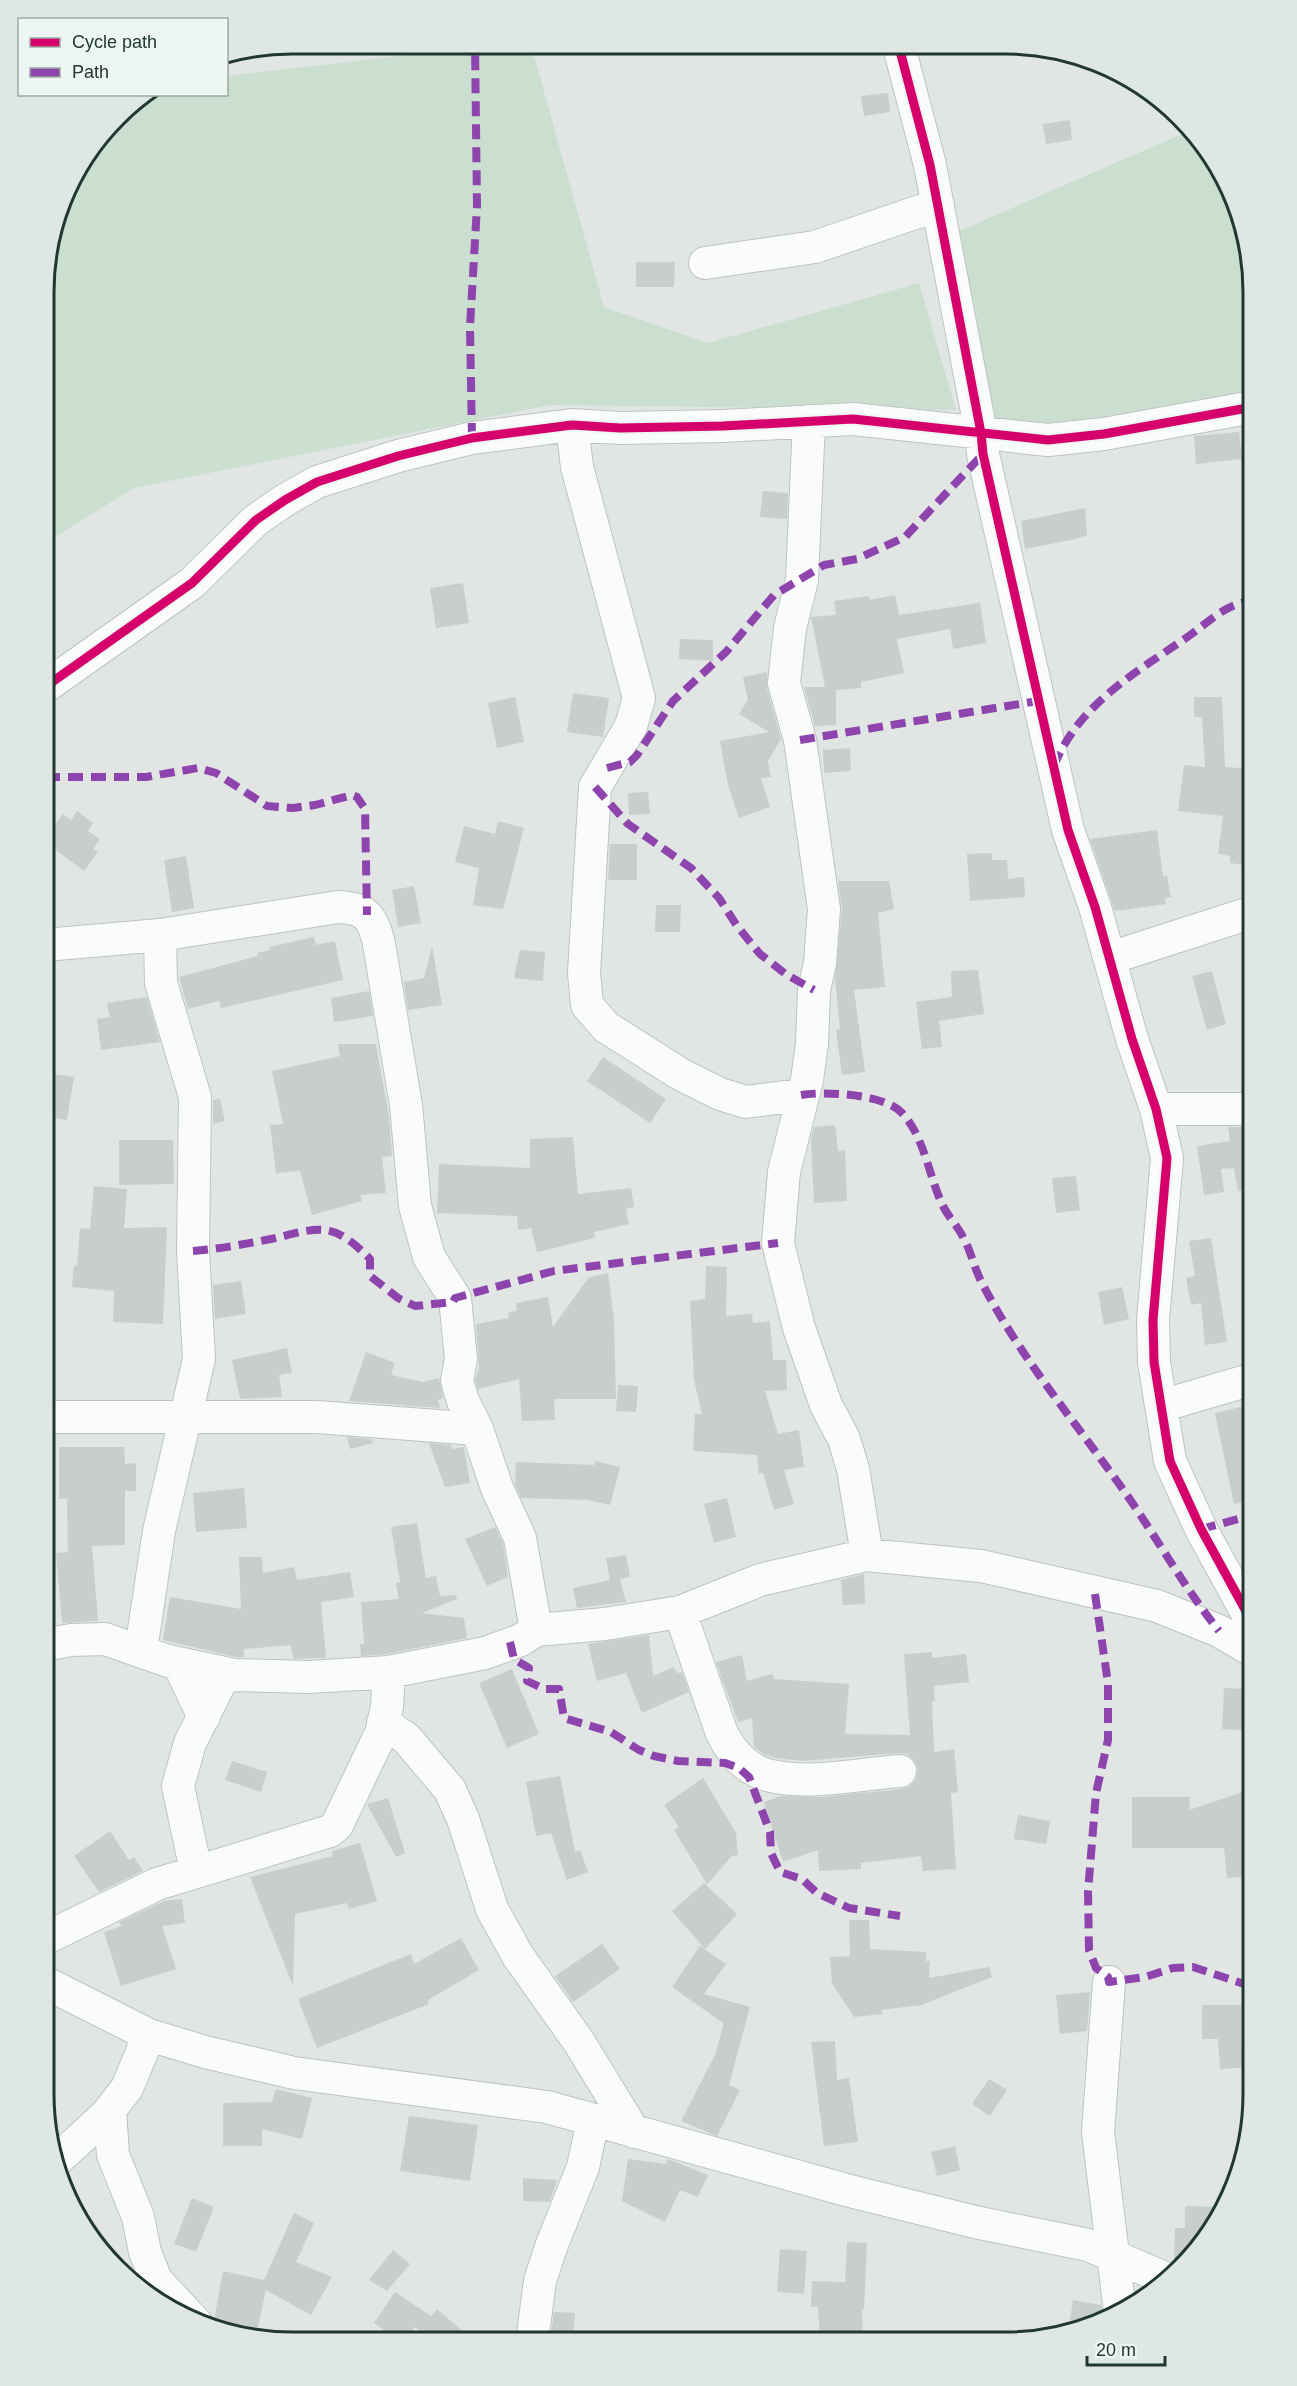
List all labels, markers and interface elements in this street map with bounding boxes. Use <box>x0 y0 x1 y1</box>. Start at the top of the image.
legend <box>18 18 228 96</box>
text: Cycle path <box>72 32 157 52</box>
text: Path <box>72 62 109 82</box>
scale bar <box>1087 2329 1165 2367</box>
text: 20 m <box>1096 2340 1136 2360</box>

